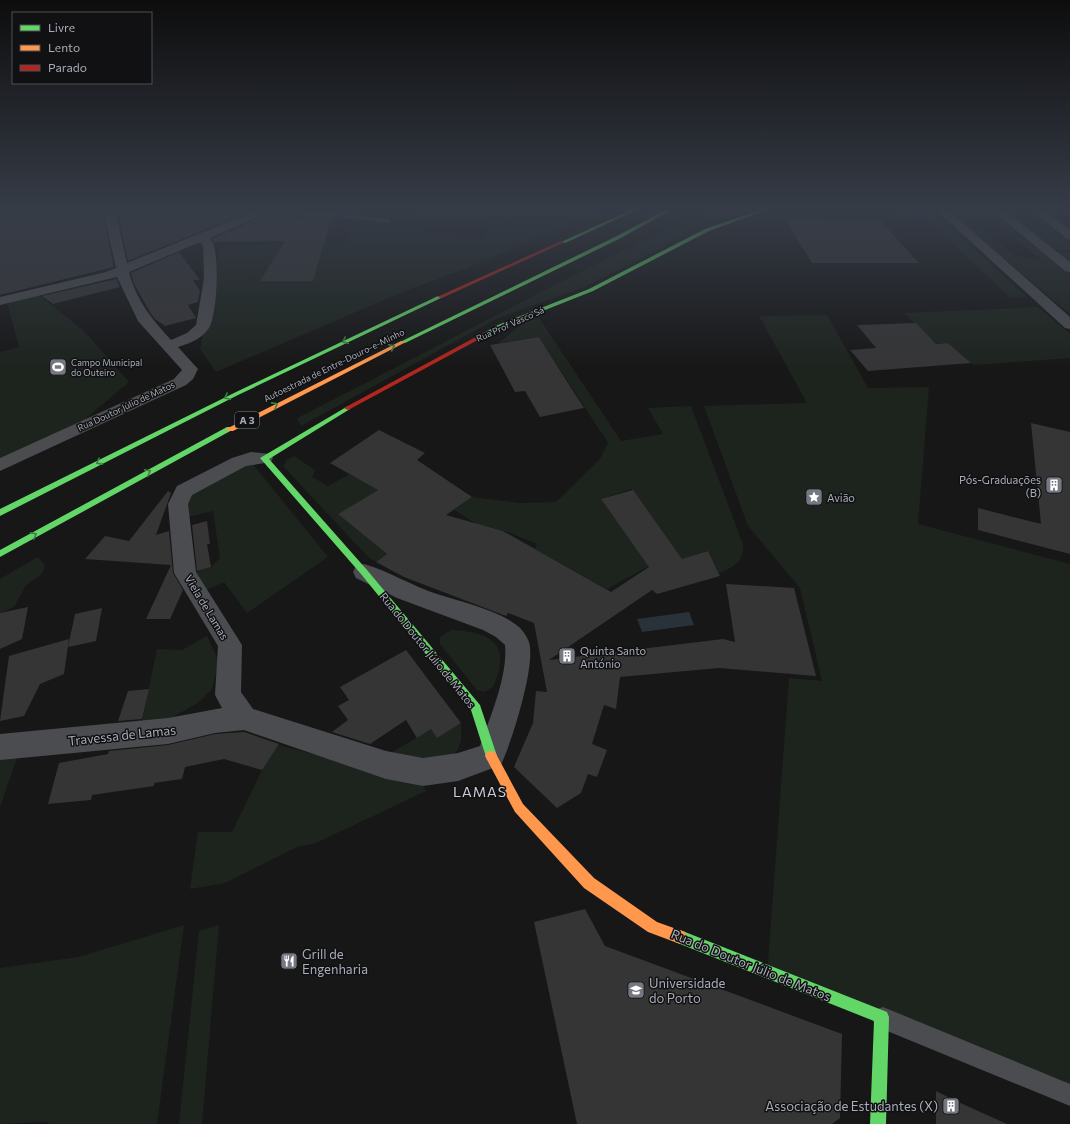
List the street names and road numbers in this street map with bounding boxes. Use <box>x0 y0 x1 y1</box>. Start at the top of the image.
street label: Rua Prof Vasco Sá <box>474 304 546 344</box>
street label: Autoestrada de Entre-Douro-e-Minho <box>262 326 406 404</box>
street label: Rua Doutor Júlio de Matos <box>76 379 176 433</box>
road number: A 3 <box>235 412 259 428</box>
street label: Viela de Lamas <box>182 572 232 642</box>
street label: Rua do Doutor Júlio de Matos <box>377 590 479 711</box>
street label: Travessa de Lamas <box>67 721 177 749</box>
street label: Rua do Doutor Júlio de Matos <box>669 926 833 1004</box>

